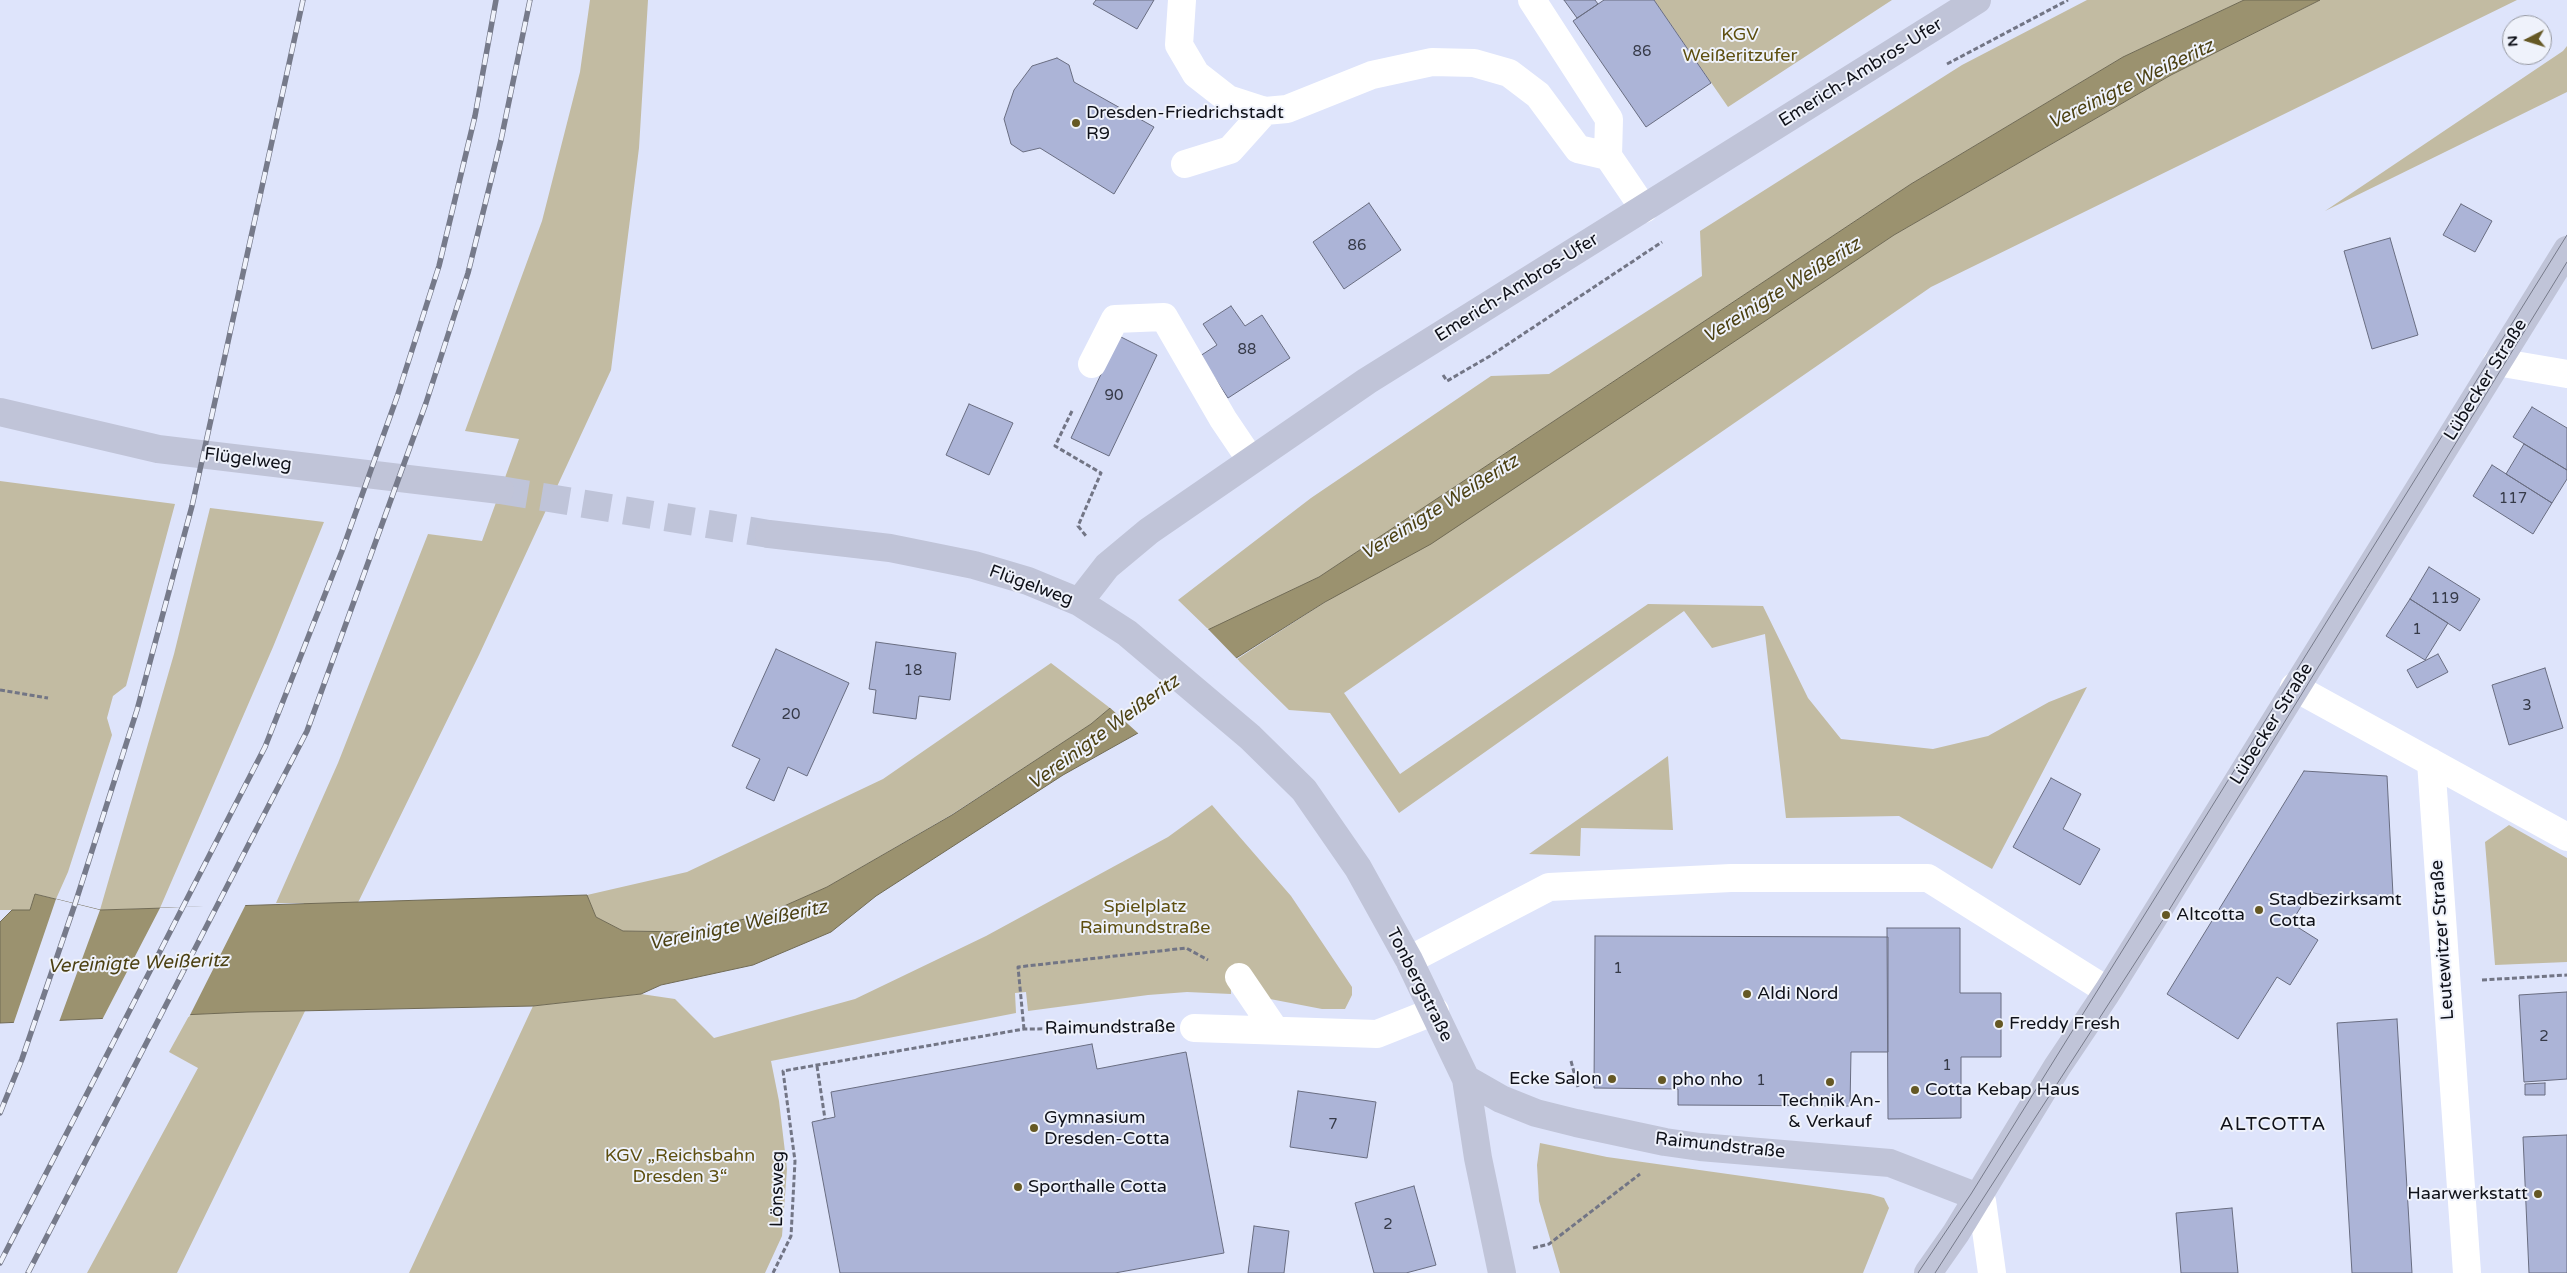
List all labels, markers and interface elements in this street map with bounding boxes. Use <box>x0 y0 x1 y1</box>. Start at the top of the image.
street label: Emerich-Ambros-Ufer <box>1775 14 1947 132</box>
north arrow <box>2502 15 2552 65</box>
park label: KGV Weißeritzufer <box>1683 24 1797 66</box>
water label: Vereinigte Weißeritz <box>2045 35 2217 135</box>
text: N <box>2504 35 2522 48</box>
house number: 86 <box>1633 43 1651 61</box>
place label: Dresden-Friedrichstadt R9 <box>1086 102 1284 144</box>
marker: Dresden-Friedrichstadt R9 <box>1070 117 1082 129</box>
street label: Emerich-Ambros-Ufer <box>1431 229 1603 347</box>
water label: Vereinigte Weißeritz <box>1699 233 1865 349</box>
house number: 86 <box>1348 237 1366 255</box>
street label: Lübecker Straße <box>2440 315 2532 445</box>
house number: 88 <box>1238 341 1256 359</box>
house number: 90 <box>1105 387 1123 405</box>
street label: Flügelweg <box>203 444 293 476</box>
water label: Vereinigte Weißeritz <box>1357 450 1523 566</box>
house number: 117 <box>2499 490 2527 508</box>
street label: Flügelweg <box>986 561 1076 611</box>
house number: 119 <box>2431 590 2459 608</box>
house number: 1 <box>2412 621 2422 639</box>
street label: Lübecker Straße <box>2226 659 2318 789</box>
house number: 18 <box>904 662 922 680</box>
water label: Vereinigte Weißeritz <box>1024 670 1184 796</box>
house number: 3 <box>2522 697 2532 715</box>
house number: 20 <box>782 706 800 724</box>
street label: Leutewitzer Straße <box>2427 859 2459 1021</box>
place label: Stadbezirksamt Cotta <box>2269 889 2402 932</box>
water label: Vereinigte Weißeritz <box>647 896 829 956</box>
park label: Spielplatz Raimundstraße <box>1080 896 1210 939</box>
place label: Altcotta <box>2176 904 2245 926</box>
marker: Stadbezirksamt Cotta <box>2253 904 2265 916</box>
marker: Altcotta <box>2160 909 2172 921</box>
street label: Tonbergstraße <box>1381 924 1457 1046</box>
water label: Vereinigte Weißeritz <box>47 949 229 979</box>
house number: 1 <box>1613 960 1623 978</box>
place label: Aldi Nord <box>1757 983 1838 1005</box>
marker: Aldi Nord <box>1741 988 1753 1000</box>
place label: Freddy Fresh <box>2009 1013 2120 1035</box>
street label: Raimundstraße <box>1044 1016 1176 1040</box>
marker: Freddy Fresh <box>1993 1018 2005 1030</box>
house number: 2 <box>2539 1028 2549 1046</box>
house number: 1 <box>1942 1057 1952 1075</box>
place label: Ecke Salon <box>1509 1068 1602 1090</box>
place label: pho nho <box>1672 1069 1743 1091</box>
house number: 1 <box>1756 1072 1766 1090</box>
marker: Ecke Salon <box>1606 1073 1618 1085</box>
marker: pho nho <box>1656 1074 1668 1086</box>
marker: Technik An- & Verkauf <box>1824 1076 1836 1088</box>
place label: Cotta Kebap Haus <box>1925 1079 2080 1101</box>
marker: Cotta Kebap Haus <box>1909 1084 1921 1096</box>
place label: Technik An- & Verkauf <box>1779 1090 1881 1132</box>
place label: Gymnasium Dresden-Cotta <box>1044 1107 1170 1150</box>
district label: ALTCOTTA <box>2219 1114 2327 1136</box>
house number: 7 <box>1328 1116 1338 1134</box>
marker: Gymnasium Dresden-Cotta <box>1028 1122 1040 1134</box>
street label: Raimundstraße <box>1654 1128 1786 1164</box>
park label: KGV „Reichsbahn Dresden 3“ <box>605 1145 755 1188</box>
street label: Lönsweg <box>767 1151 789 1227</box>
place label: Sporthalle Cotta <box>1028 1176 1167 1198</box>
marker: Sporthalle Cotta <box>1012 1181 1024 1193</box>
place label: Haarwerkstatt <box>2407 1183 2528 1205</box>
marker: Haarwerkstatt <box>2532 1188 2544 1200</box>
house number: 2 <box>1383 1216 1393 1234</box>

